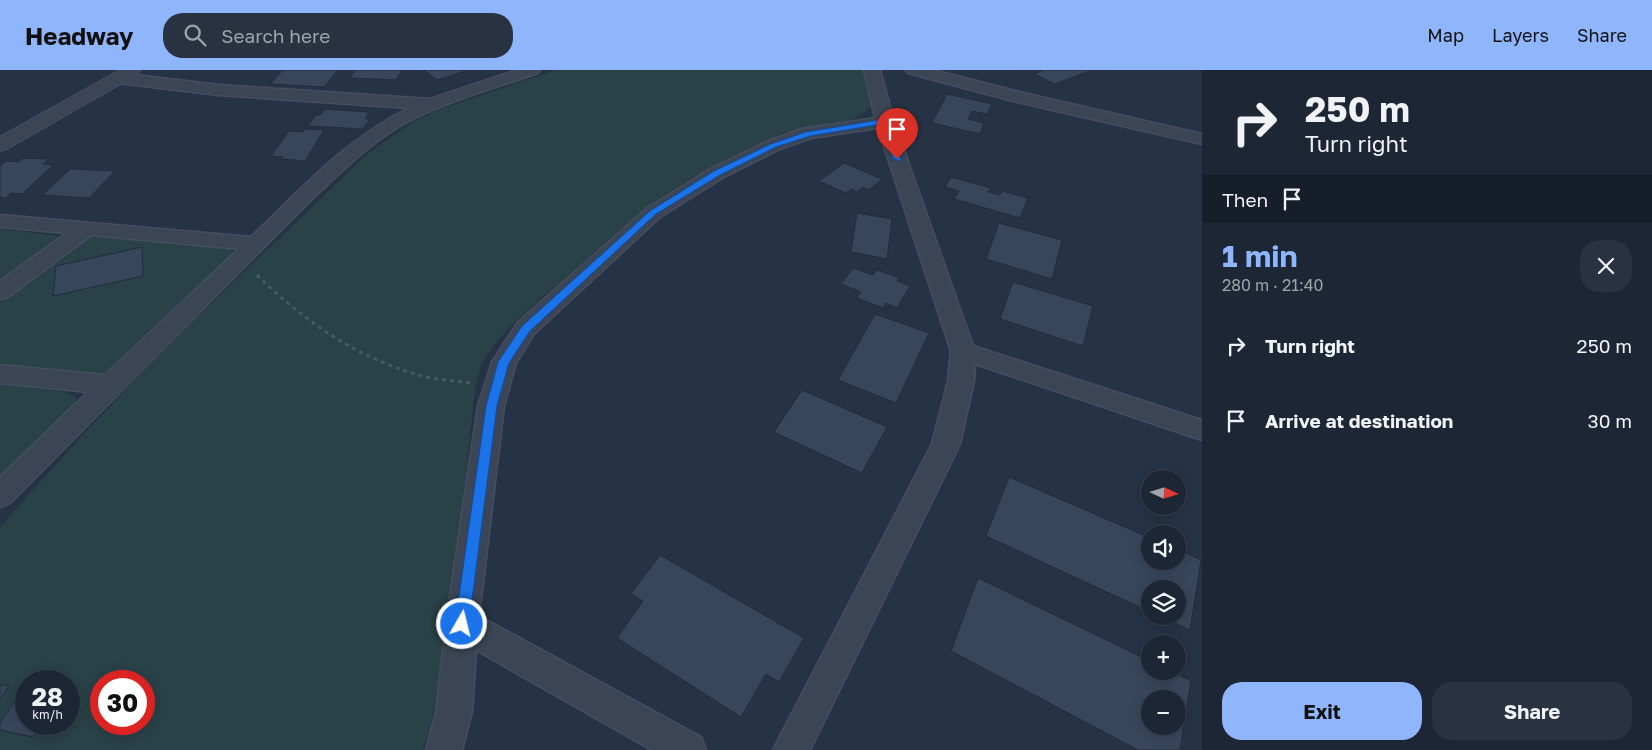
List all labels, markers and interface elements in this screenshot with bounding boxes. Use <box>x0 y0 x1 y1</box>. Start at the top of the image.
search box <box>163 13 513 58</box>
text: Headway <box>25 21 133 50</box>
icon: search <box>181 21 209 49</box>
text: Search here <box>221 24 330 47</box>
text: Map <box>1427 24 1464 46</box>
text: Layers <box>1492 24 1549 46</box>
text: Share <box>1577 24 1627 46</box>
text: 250 m <box>1305 88 1410 130</box>
icon: right <box>1222 90 1287 155</box>
pin <box>876 108 918 159</box>
icon: arrive <box>883 115 911 143</box>
text: Turn right <box>1305 130 1408 157</box>
icon: arrive <box>1278 185 1306 213</box>
text: Then <box>1222 188 1268 211</box>
text: 1 min <box>1222 238 1298 274</box>
button: close <box>1580 240 1632 292</box>
text: 280 m · 21:40 <box>1222 275 1323 295</box>
icon: right <box>1222 332 1250 360</box>
text: Turn right <box>1265 334 1355 357</box>
text: 250 m <box>1577 334 1632 357</box>
icon: arrive <box>1222 407 1250 435</box>
text: Arrive at destination <box>1265 409 1453 432</box>
text: 30 m <box>1588 409 1632 432</box>
north arrow <box>1141 470 1186 515</box>
map controls <box>1141 470 1186 735</box>
button: sound <box>1141 525 1186 570</box>
button: layers <box>1141 580 1186 625</box>
position arrow <box>435 597 487 649</box>
button: + <box>1141 635 1186 680</box>
speed limit sign: 30 <box>90 670 155 735</box>
text: 28 <box>32 681 63 712</box>
button: Exit <box>1222 682 1422 740</box>
button: Share <box>1432 682 1632 740</box>
button: − <box>1141 690 1186 735</box>
text: km/h <box>32 707 63 722</box>

